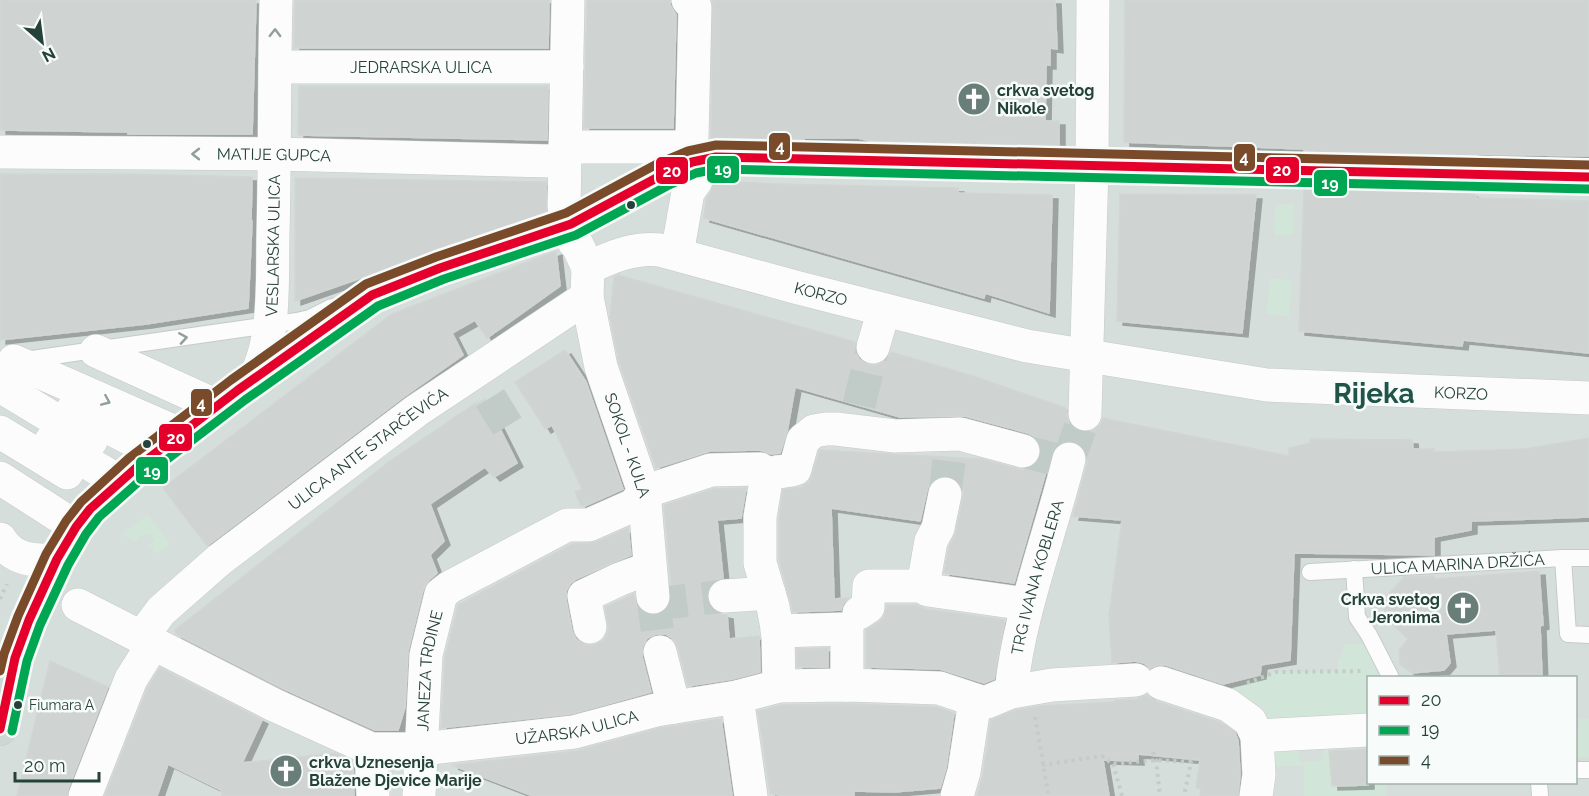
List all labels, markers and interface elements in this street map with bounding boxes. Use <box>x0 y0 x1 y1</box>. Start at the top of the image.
north arrow <box>12 12 72 72</box>
one-way arrow <box>269 28 281 37</box>
text: N <box>39 44 59 66</box>
street label: JEDRARSKA ULICA <box>350 58 492 77</box>
church icon: crkva svetog Nikole <box>956 81 992 117</box>
place label: crkva svetog Nikole <box>997 81 1094 118</box>
line badge: 4 <box>768 132 791 161</box>
text: 4 <box>775 137 785 156</box>
line badge: 4 <box>1233 143 1256 172</box>
street label: MATIJE GUPCA <box>217 144 332 165</box>
one-way arrow <box>191 147 200 160</box>
text: 4 <box>1239 148 1249 167</box>
line badge: 19 <box>706 155 740 184</box>
line badge: 20 <box>655 156 689 185</box>
line badge: 20 <box>1265 156 1300 184</box>
text: 19 <box>714 160 732 179</box>
text: 20 <box>1273 161 1292 180</box>
text: 20 <box>663 162 682 181</box>
line badge: 19 <box>1313 169 1348 197</box>
street label: VESLARSKA ULICA <box>261 174 284 318</box>
text: 19 <box>1321 174 1339 193</box>
unlabelled marker <box>625 199 637 211</box>
street label: KORZO <box>792 278 849 309</box>
one-way arrow <box>178 332 187 344</box>
district label: Rijeka <box>1333 377 1415 410</box>
street label: KORZO <box>1434 382 1488 403</box>
street label: ULICA ANTE STARČEVIĆA <box>284 383 451 514</box>
line badge: 4 <box>190 388 213 417</box>
street label: SOKOL - KULA <box>601 390 655 500</box>
one-way arrow <box>99 394 110 406</box>
text: 4 <box>196 394 206 413</box>
line badge: 20 <box>158 423 193 452</box>
text: 20 <box>167 429 186 448</box>
unlabelled marker <box>141 438 153 450</box>
line badge: 19 <box>135 456 169 485</box>
text: 19 <box>143 462 161 481</box>
street label: TRG IVANA KOBLERA <box>1007 497 1067 656</box>
street label: ULICA MARINA DRŽIĆA <box>1370 549 1546 578</box>
place label: Crkva svetog Jeronima <box>1341 590 1440 627</box>
church icon: Crkva svetog Jeronima <box>1445 590 1481 626</box>
street label: JANEZA TRDINE <box>413 608 446 732</box>
legend <box>1367 676 1577 784</box>
text: 20 <box>1421 689 1441 710</box>
place label: Fiumara A <box>29 697 95 713</box>
marker: Fiumara A <box>12 699 24 711</box>
street label: UŽARSKA ULICA <box>514 706 640 748</box>
text: 19 <box>1421 719 1439 740</box>
scale bar <box>15 745 99 783</box>
text: 4 <box>1421 749 1431 770</box>
church icon: crkva Uznesenja Blažene Djevice Marije <box>268 753 304 789</box>
place label: crkva Uznesenja Blažene Djevice Marije <box>309 753 482 790</box>
text: 20 m <box>24 755 66 776</box>

